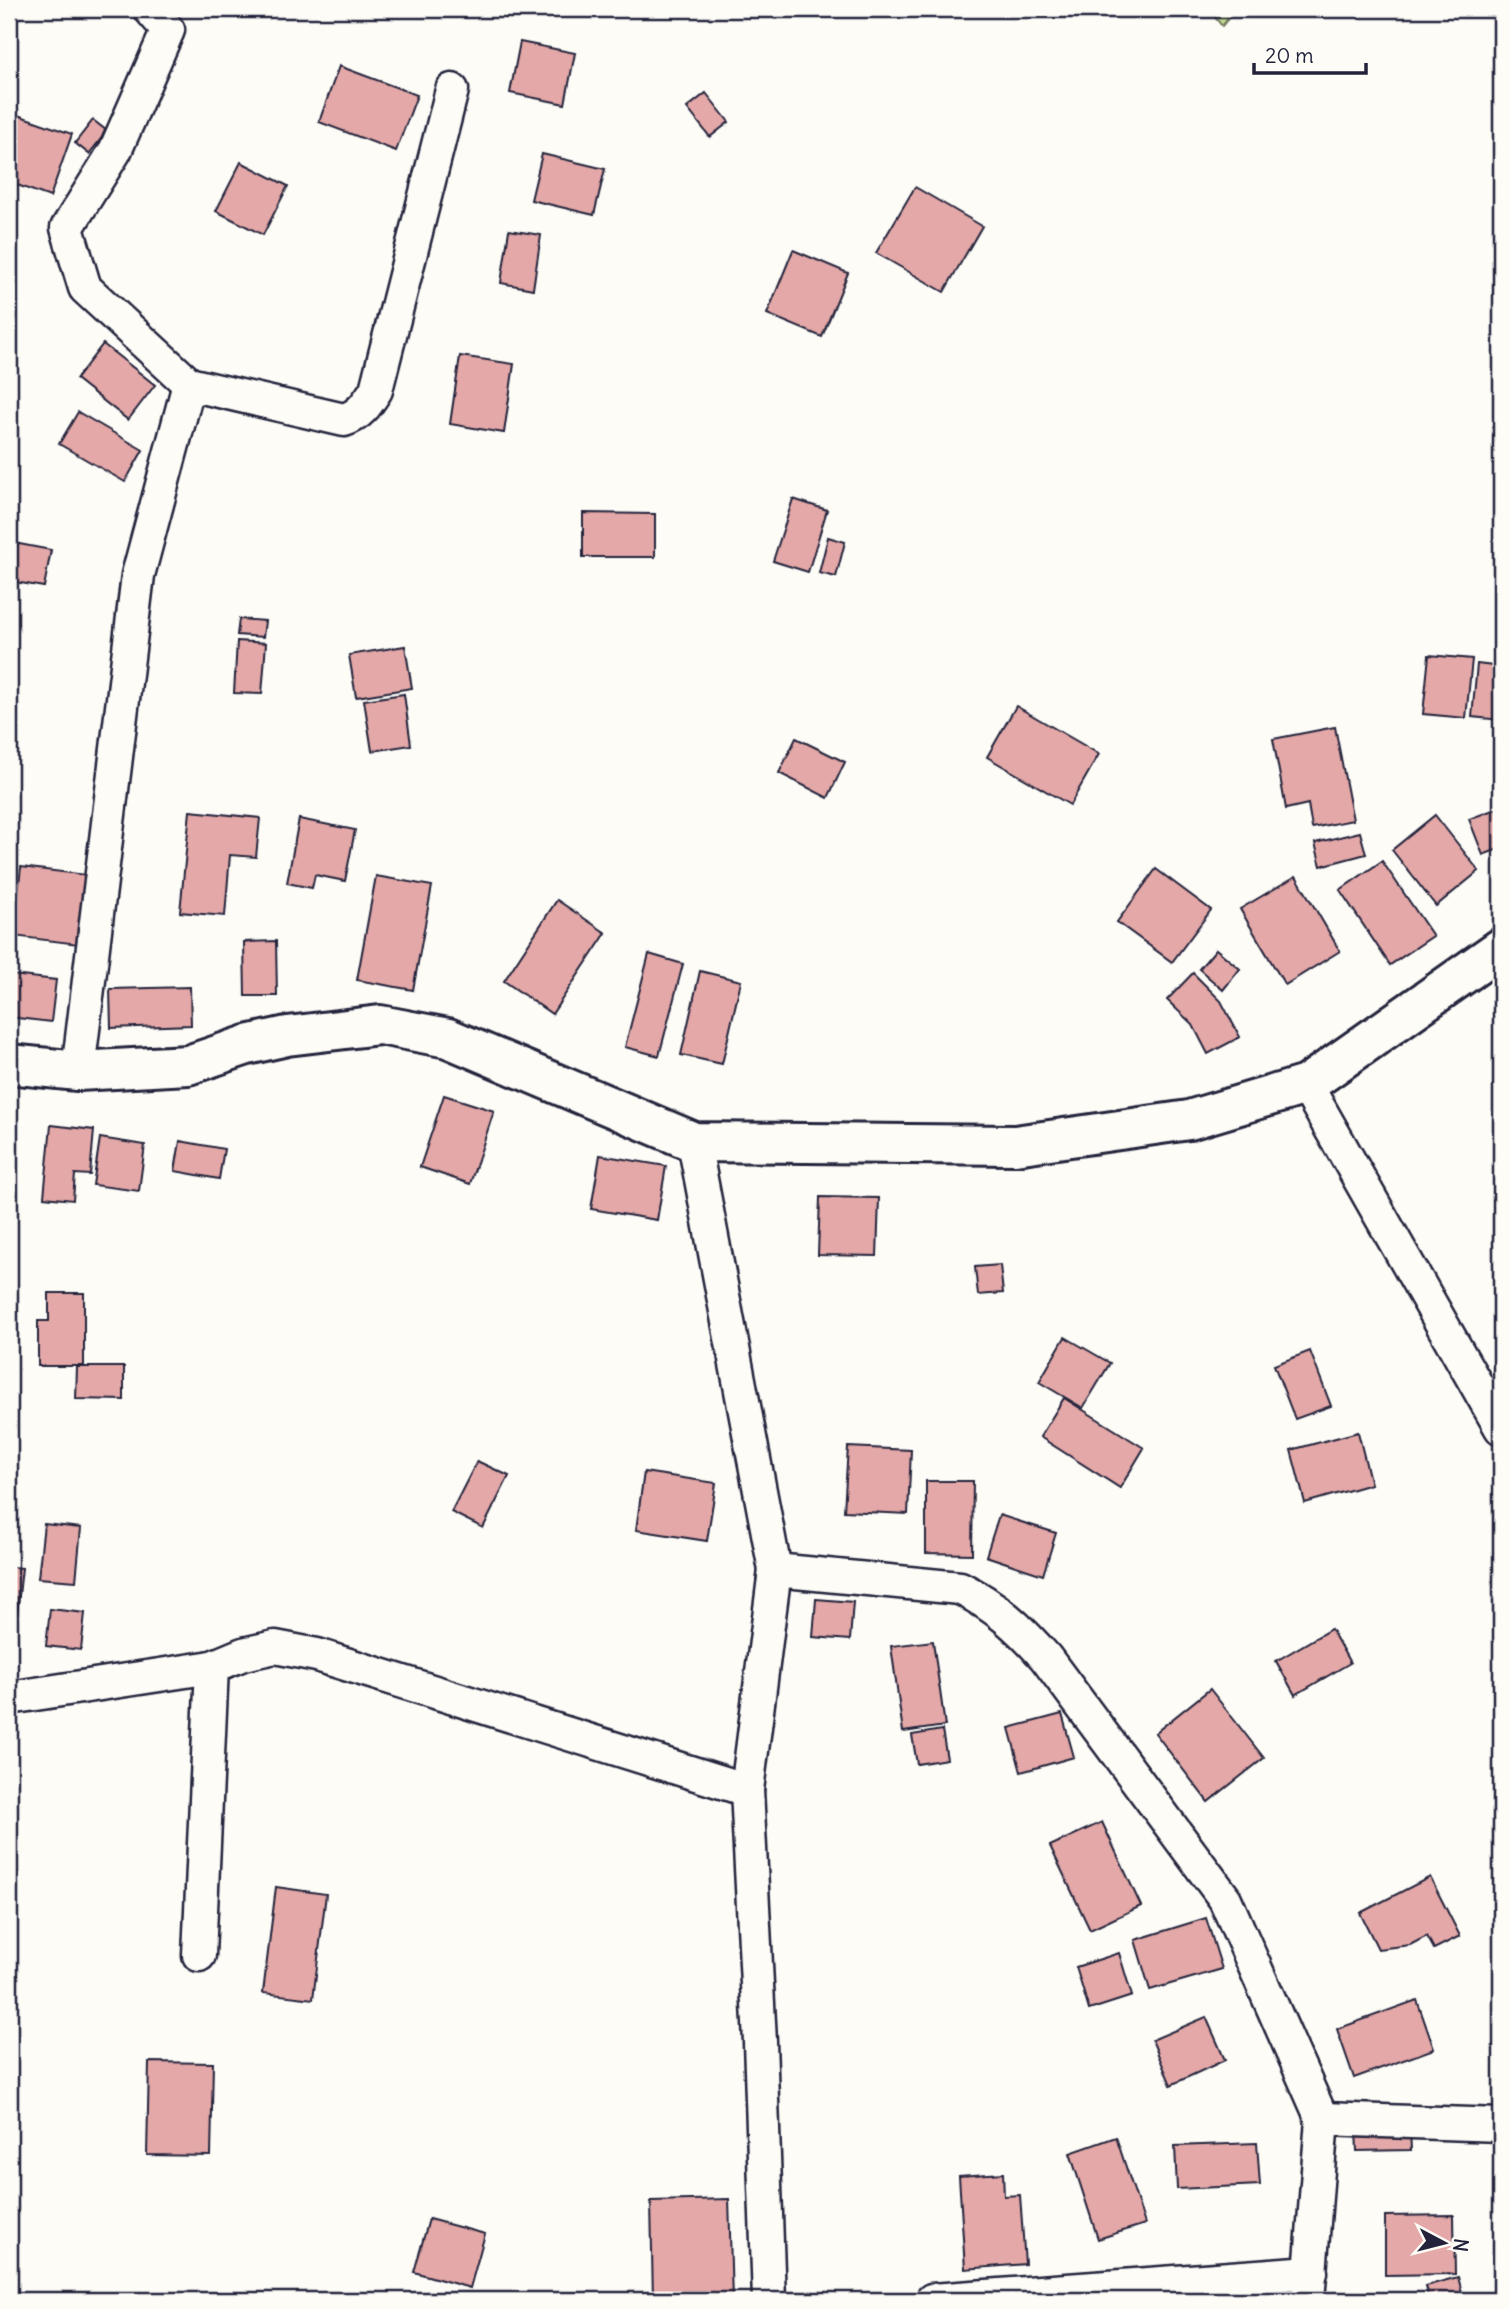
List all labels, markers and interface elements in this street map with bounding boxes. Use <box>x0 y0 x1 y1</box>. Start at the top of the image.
scale bar <box>1254 32 1366 76</box>
text: 20 m <box>1265 42 1314 69</box>
north arrow <box>1408 2208 1478 2278</box>
text: N <box>1448 2237 1474 2253</box>

